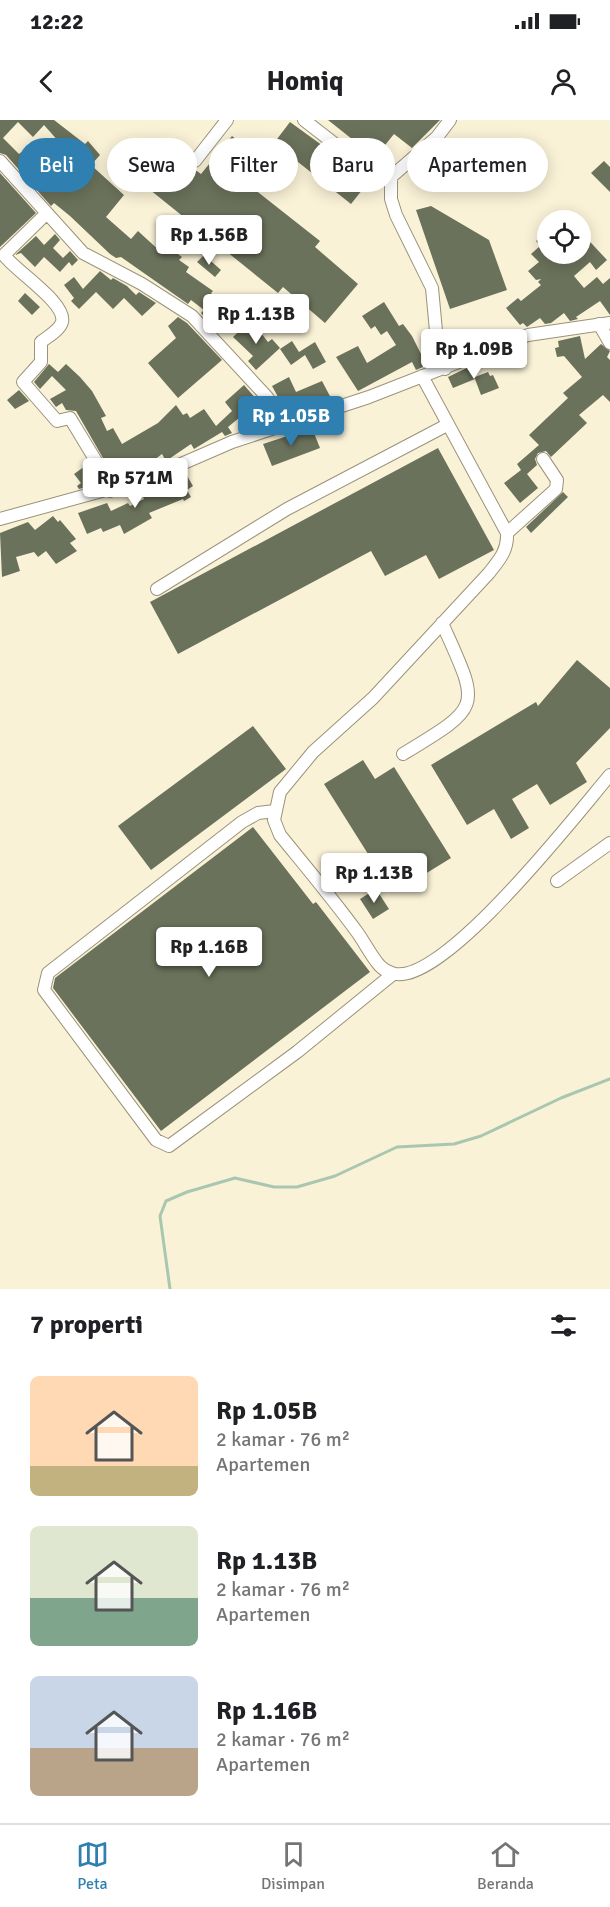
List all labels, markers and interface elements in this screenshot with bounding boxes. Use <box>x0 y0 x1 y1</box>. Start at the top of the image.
text: 12:22 <box>30 8 84 35</box>
icon: back <box>30 65 63 98</box>
text: Homiq <box>266 65 344 98</box>
icon: person <box>547 65 580 98</box>
chip: Beli <box>18 138 95 192</box>
chip: Sewa <box>107 138 197 192</box>
chip: Filter <box>209 138 298 192</box>
chip: Baru <box>310 138 395 192</box>
chip: Apartemen <box>407 138 548 192</box>
map controls <box>537 210 591 264</box>
button: locate <box>537 210 591 264</box>
pin: Rp 1.56B <box>147 215 271 266</box>
text: Rp 1.56B <box>170 222 248 247</box>
pin: Rp 1.13B <box>194 294 318 345</box>
text: Rp 1.13B <box>217 301 295 326</box>
pin: Rp 1.09B <box>412 329 536 380</box>
text: Rp 1.09B <box>435 336 513 361</box>
pin: Rp 1.05B <box>229 396 353 447</box>
text: Rp 1.05B <box>252 403 330 428</box>
pin: Rp 571M <box>80 458 190 509</box>
text: Rp 571M <box>97 465 173 490</box>
pin: Rp 1.13B <box>312 853 436 904</box>
text: Rp 1.13B <box>335 860 413 885</box>
pin: Rp 1.16B <box>147 927 271 978</box>
text: Rp 1.16B <box>170 934 248 959</box>
text: 7 properti <box>30 1309 143 1341</box>
icon: filters <box>547 1309 580 1342</box>
text: Rp 1.05B <box>216 1395 317 1427</box>
icon: home <box>78 1400 150 1472</box>
text: 2 kamar · 76 m² <box>216 1427 350 1452</box>
text: Apartemen <box>216 1452 310 1477</box>
text: Rp 1.13B <box>216 1545 317 1577</box>
icon: home <box>78 1550 150 1622</box>
text: 2 kamar · 76 m² <box>216 1577 350 1602</box>
text: Apartemen <box>216 1602 310 1627</box>
text: Rp 1.16B <box>216 1695 317 1727</box>
icon: home <box>78 1700 150 1772</box>
text: 2 kamar · 76 m² <box>216 1727 350 1752</box>
text: Apartemen <box>216 1752 310 1777</box>
tab: Peta <box>76 1838 109 1894</box>
tab: Disimpan <box>261 1838 325 1894</box>
tab: Beranda <box>477 1838 534 1894</box>

